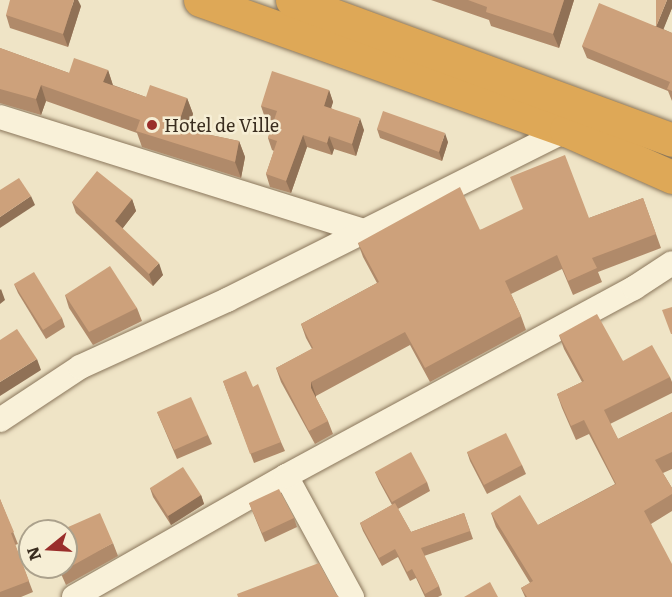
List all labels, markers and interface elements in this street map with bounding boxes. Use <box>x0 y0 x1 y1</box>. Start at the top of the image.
place label: Hotel de Ville <box>164 114 279 136</box>
marker: Hotel de Ville <box>145 118 159 132</box>
north arrow <box>18 519 78 579</box>
text: N <box>19 544 46 564</box>

